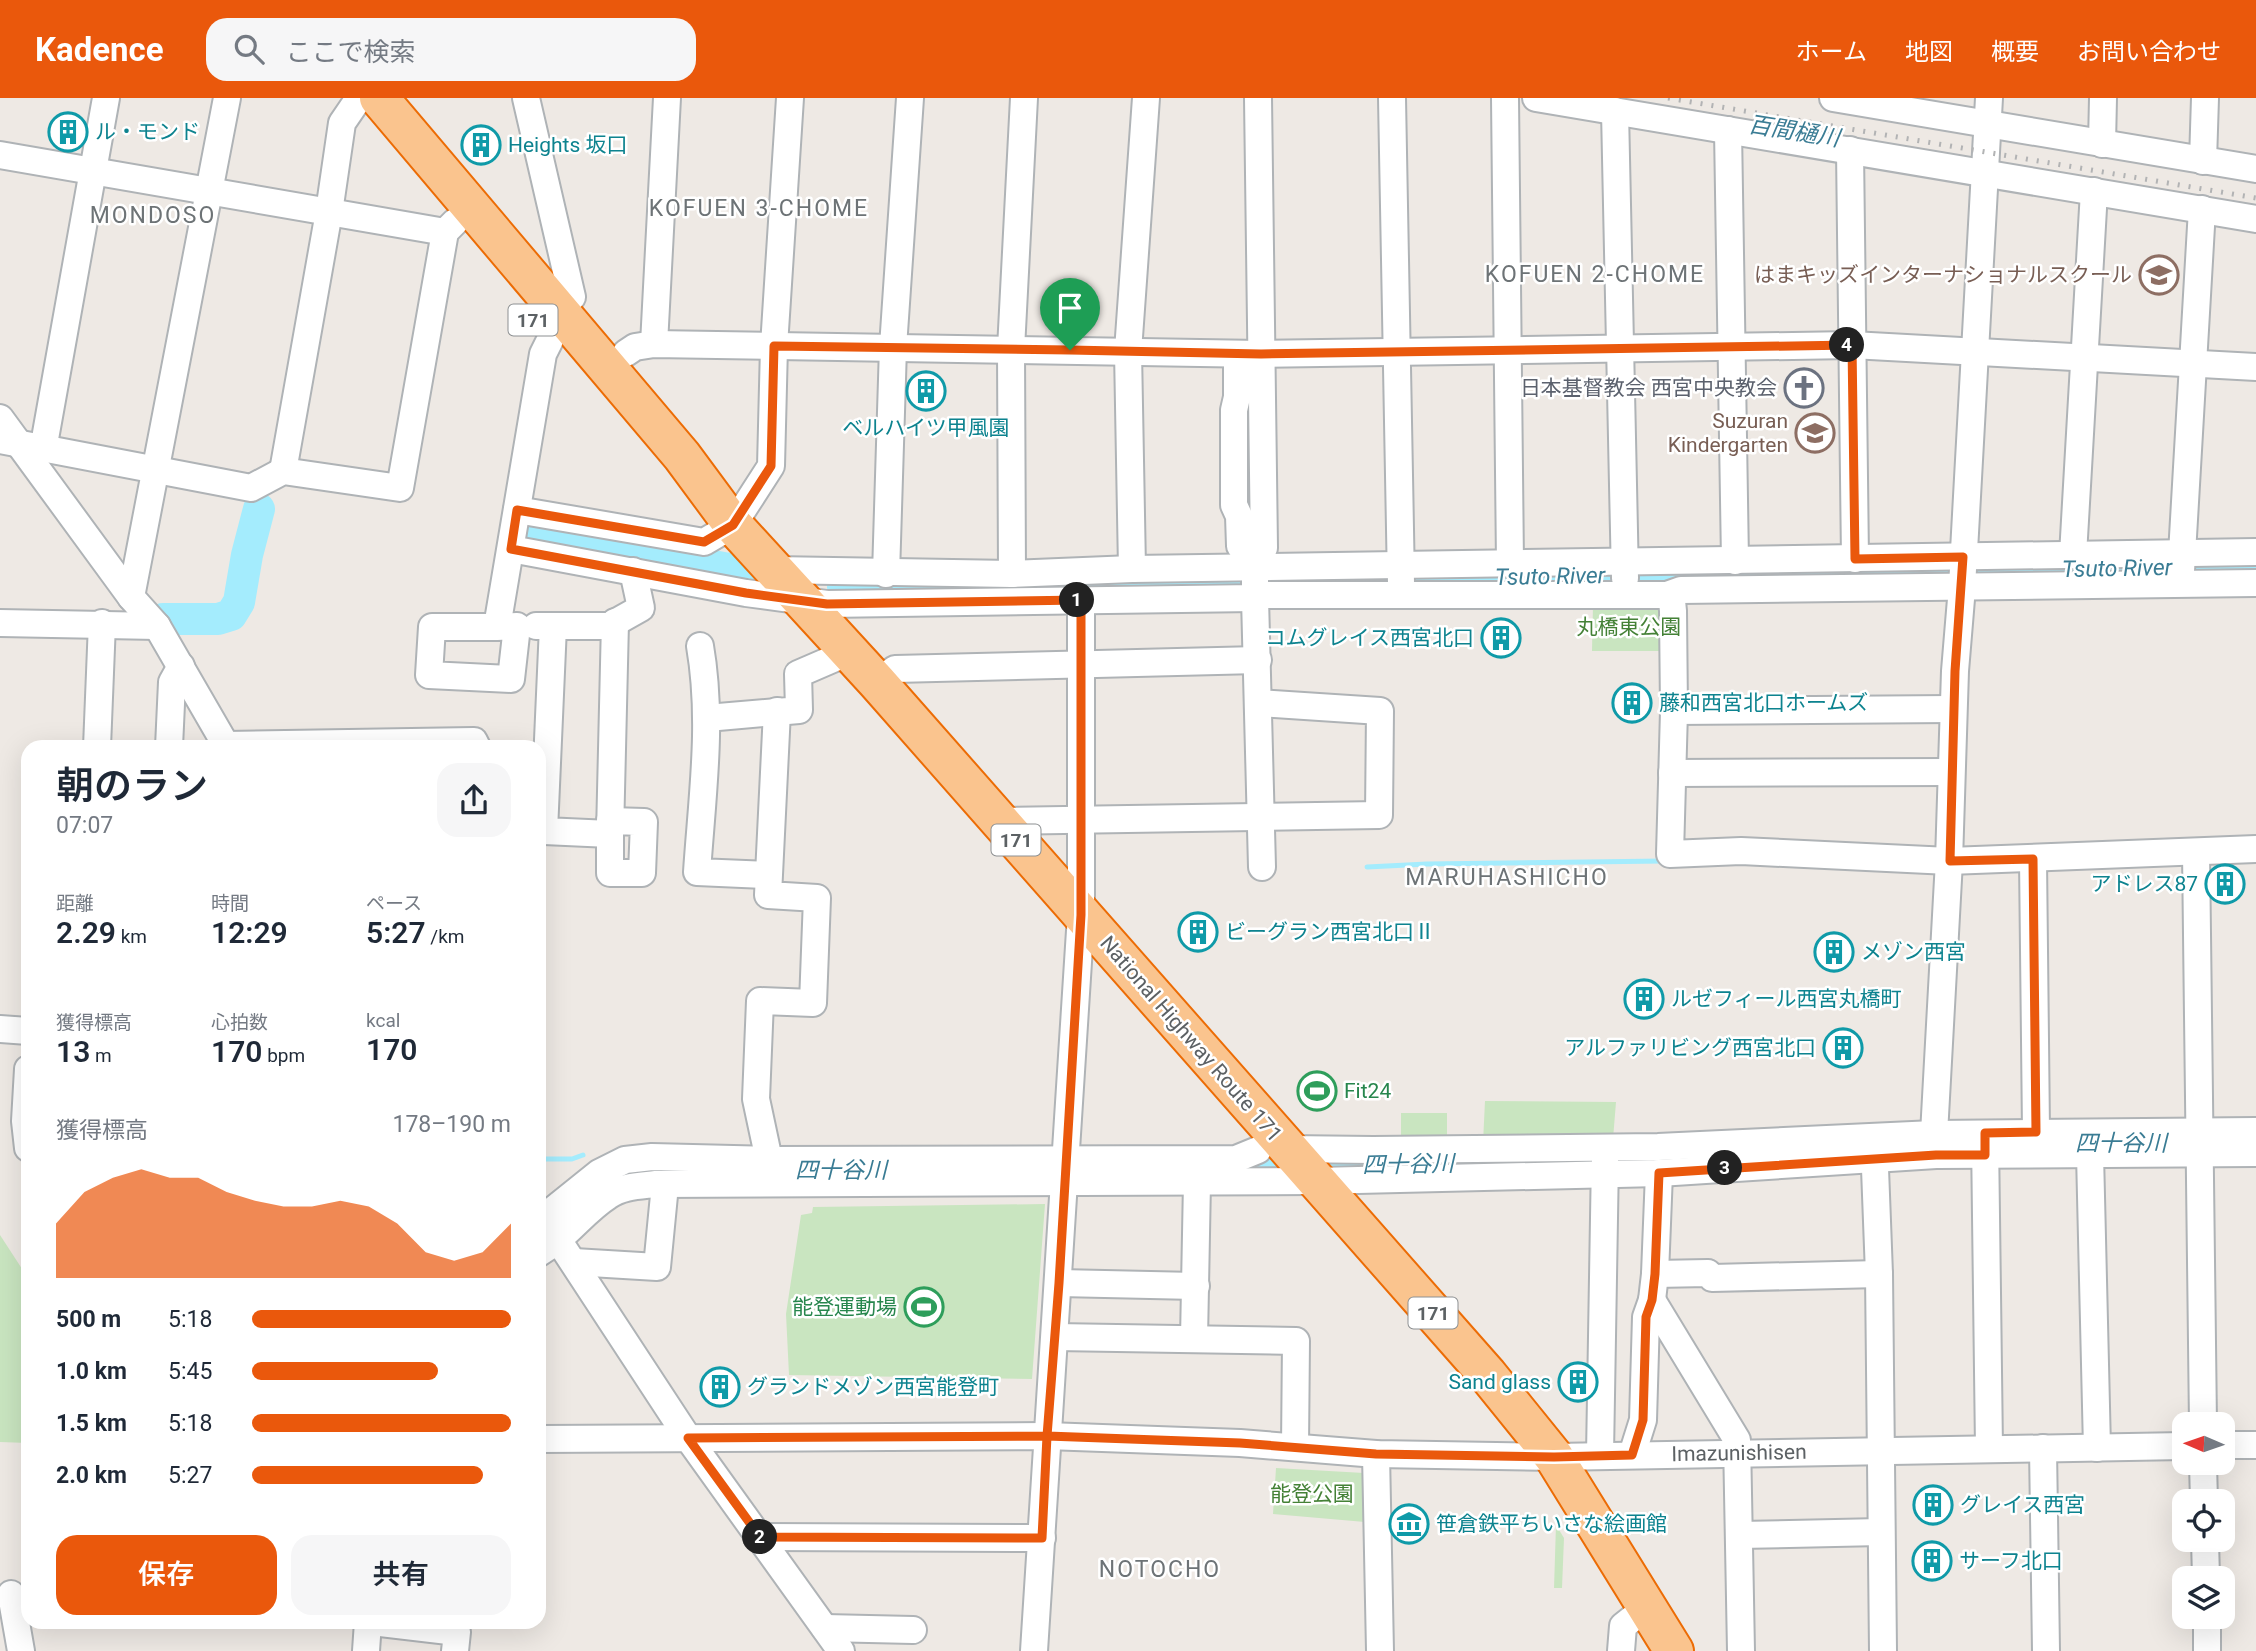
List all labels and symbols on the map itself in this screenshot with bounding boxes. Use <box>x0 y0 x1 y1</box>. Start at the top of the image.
building icon: ル・モンド <box>47 111 89 153</box>
water label: 百間樋川 <box>1746 111 1844 152</box>
place label: ル・モンド <box>95 120 200 144</box>
building icon: Heights 坂口 <box>460 124 502 166</box>
place label: Heights 坂口 <box>508 133 628 157</box>
district label: KOFUEN 3-CHOME <box>649 195 869 222</box>
district label: MONDOSO <box>90 202 216 229</box>
school or university icon: はまキッズインターナショナルスクール <box>2138 254 2180 296</box>
district label: KOFUEN 2-CHOME <box>1485 261 1705 288</box>
place label: はまキッズインターナショナルスクール <box>1754 263 2132 287</box>
pin <box>1040 278 1100 350</box>
road number: 171 <box>508 304 558 336</box>
pin: 4 <box>1829 328 1864 362</box>
church icon: 日本基督教会 西宮中央教会 <box>1783 367 1825 409</box>
building icon: ベルハイツ甲風園 <box>905 370 947 412</box>
place label: 日本基督教会 西宮中央教会 <box>1520 376 1777 400</box>
place label: Suzuran Kindergarten <box>1668 409 1788 457</box>
school or university icon: Suzuran Kindergarten <box>1794 412 1836 454</box>
place label: ベルハイツ甲風園 <box>842 416 1010 440</box>
water label: Tsuto River <box>2062 554 2174 583</box>
water label: Tsuto River <box>1495 562 1607 591</box>
pin: 1 <box>1060 582 1094 618</box>
park label: 丸橋東公園 <box>1577 615 1682 639</box>
building icon: コムグレイス西宮北口 <box>1480 617 1522 659</box>
place label: コムグレイス西宮北口 <box>1265 626 1474 650</box>
building icon: 藤和西宮北口ホームズ <box>1611 682 1653 724</box>
place label: 藤和西宮北口ホームズ <box>1659 691 1868 715</box>
road number: 171 <box>992 824 1040 856</box>
building icon: アドレス87 <box>2204 863 2246 905</box>
district label: MARUHASHICHO <box>1405 864 1609 891</box>
place label: アドレス87 <box>2090 872 2198 896</box>
building icon: ビーグラン西宮北口Ⅱ <box>1177 911 1219 953</box>
place label: ビーグラン西宮北口Ⅱ <box>1225 920 1435 944</box>
street label: National Highway Route 171 <box>1095 931 1287 1147</box>
building icon: メゾン西宮 <box>1813 931 1855 973</box>
place label: メゾン西宮 <box>1861 940 1966 964</box>
building icon: ルゼフィール西宮丸橋町 <box>1623 978 1665 1020</box>
place label: ルゼフィール西宮丸橋町 <box>1671 987 1902 1011</box>
building icon: アルファリビング西宮北口 <box>1822 1027 1864 1069</box>
place label: アルファリビング西宮北口 <box>1564 1036 1816 1060</box>
sports icon: Fit24 <box>1296 1070 1338 1112</box>
place label: Fit24 <box>1344 1079 1391 1103</box>
water label: 四十谷川 <box>2075 1130 2170 1157</box>
water label: 四十谷川 <box>1362 1150 1457 1179</box>
pin: 3 <box>1708 1150 1742 1186</box>
water label: 四十谷川 <box>795 1157 890 1184</box>
sports icon: 能登運動場 <box>903 1286 945 1328</box>
place label: 能登運動場 <box>792 1295 897 1319</box>
road number: 171 <box>1408 1298 1458 1329</box>
building icon: Sand glass <box>1557 1361 1599 1403</box>
building icon: グランドメゾン西宮能登町 <box>699 1366 741 1408</box>
place label: Sand glass <box>1448 1370 1551 1394</box>
place label: グランドメゾン西宮能登町 <box>747 1375 999 1399</box>
north arrow <box>2172 1412 2235 1475</box>
street label: Imazunishisen <box>1671 1440 1807 1466</box>
park label: 能登公園 <box>1270 1482 1354 1506</box>
building icon: グレイス西宮 <box>1912 1484 1954 1526</box>
place label: グレイス西宮 <box>1960 1493 2085 1517</box>
museum icon: 笹倉鉄平ちいさな絵画館 <box>1388 1503 1430 1545</box>
place label: 笹倉鉄平ちいさな絵画館 <box>1436 1512 1667 1536</box>
pin: 2 <box>742 1520 778 1554</box>
building icon: サーフ北口 <box>1911 1540 1953 1582</box>
place label: サーフ北口 <box>1959 1549 2063 1573</box>
district label: NOTOCHO <box>1099 1556 1221 1583</box>

